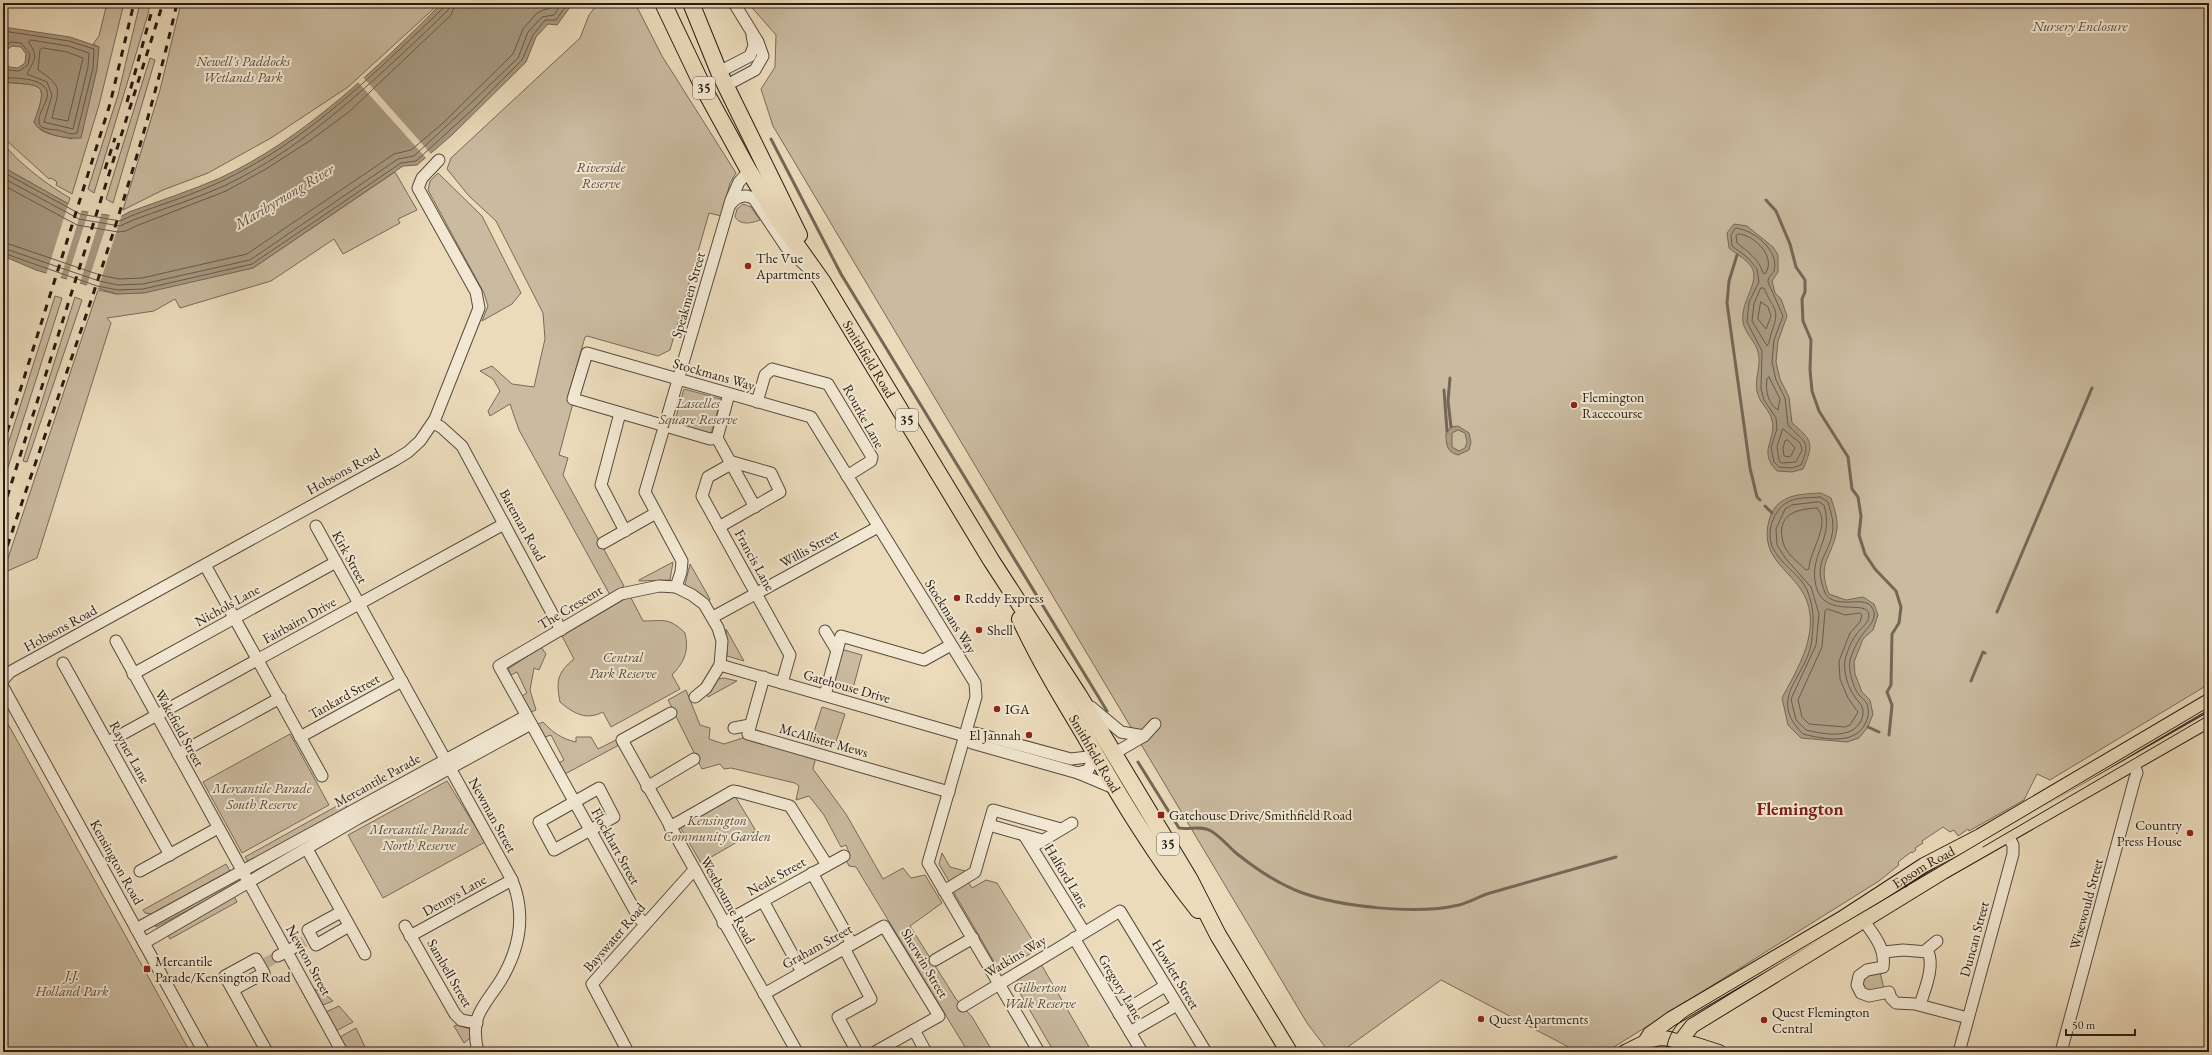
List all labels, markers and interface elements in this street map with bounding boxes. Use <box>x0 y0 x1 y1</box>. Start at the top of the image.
park label: Nursery Enclosure <box>2031 17 2128 35</box>
park label: Newell's Paddocks Wetlands Park <box>195 52 290 86</box>
road number: 35 <box>693 77 715 99</box>
water label: Maribyrnong River <box>230 158 338 234</box>
park label: Riverside Reserve <box>576 158 626 192</box>
street label: Speakmen Street <box>667 249 709 340</box>
place label: The Vue Apartments <box>755 249 820 283</box>
marker: The Vue Apartments <box>743 261 753 271</box>
street label: Smithfield Road <box>839 317 900 402</box>
street label: Stockmans Way <box>671 354 758 395</box>
street label: Rourke Lane <box>839 381 889 452</box>
place label: Flemington Racecourse <box>1582 388 1645 422</box>
park label: Lascelles Square Reserve <box>658 394 738 429</box>
marker: Flemington Racecourse <box>1569 400 1579 410</box>
road number: 35 <box>896 409 918 431</box>
street label: Hobsons Road <box>303 443 384 498</box>
street label: Bateman Road <box>496 486 551 565</box>
street label: Willis Street <box>777 524 842 571</box>
street label: Francis Lane <box>731 526 780 595</box>
street label: Kirk Street <box>328 527 372 587</box>
street label: Stockmans Way <box>921 575 981 657</box>
street label: Nichols Lane <box>191 580 263 630</box>
street label: The Crescent <box>534 580 606 633</box>
place label: Reddy Express <box>965 589 1044 607</box>
street label: Fairbairn Drive <box>259 592 339 648</box>
marker: Reddy Express <box>952 593 962 603</box>
street label: Hobsons Road <box>20 600 101 655</box>
place label: Shell <box>987 621 1014 639</box>
marker: Shell <box>974 625 984 635</box>
park label: Central Park Reserve <box>589 648 657 682</box>
street label: Gatehouse Drive <box>801 665 893 707</box>
street label: Tankard Street <box>305 669 383 723</box>
street label: Wakefield Street <box>151 686 209 770</box>
place label: IGA <box>1005 700 1030 718</box>
marker: IGA <box>992 704 1002 714</box>
street label: Smithfield Road <box>1065 711 1125 797</box>
street label: Rayner Lane <box>106 718 155 787</box>
street label: McAllister Mews <box>777 719 871 761</box>
place label: El Jannah <box>969 726 1021 744</box>
marker: El Jannah <box>1024 730 1034 740</box>
street label: Mercantile Parade <box>331 749 424 811</box>
street label: Newman Street <box>465 774 521 856</box>
park label: Mercantile Parade South Reserve <box>211 779 312 813</box>
district label: Flemington <box>1756 797 1844 820</box>
street label: Flockhart Street <box>587 804 645 888</box>
place label: Gatehouse Drive/Smithfield Road <box>1169 806 1353 824</box>
marker: Gatehouse Drive/Smithfield Road <box>1156 810 1166 820</box>
park label: Kensington Community Garden <box>663 811 771 845</box>
street label: Kensington Road <box>86 816 148 909</box>
place label: Country Press House <box>2117 816 2183 850</box>
park label: Mercantile Parade North Reserve <box>368 820 469 854</box>
marker: Country Press House <box>2185 828 2195 838</box>
road number: 35 <box>1157 833 1179 855</box>
street label: Halford Lane <box>1041 840 1094 912</box>
street label: Epsom Road <box>1889 841 1959 892</box>
street label: Neale Street <box>743 852 809 900</box>
street label: Westbourne Road <box>697 853 760 948</box>
street label: Wisewould Street <box>2065 856 2107 951</box>
street label: Dennys Lane <box>419 870 490 920</box>
street label: Bayswater Road <box>579 898 650 975</box>
street label: Duncan Street <box>1955 899 1993 979</box>
street label: Graham Street <box>779 919 856 973</box>
street label: Newton Street <box>282 921 336 999</box>
street label: Sherwin Street <box>897 925 953 1002</box>
street label: Watkins Way <box>981 930 1050 982</box>
street label: Sambell Street <box>423 936 477 1011</box>
street label: Howlett Street <box>1148 936 1204 1013</box>
street label: Gregory Lane <box>1094 951 1148 1024</box>
place label: Mercantile Parade/Kensington Road <box>155 952 292 986</box>
marker: Mercantile Parade/Kensington Road <box>142 964 152 974</box>
park label: J.J. Holland Park <box>35 966 109 1000</box>
park label: Gilbertson Walk Reserve <box>1004 978 1076 1012</box>
place label: Quest Flemington Central <box>1772 1003 1870 1037</box>
place label: Quest Apartments <box>1489 1010 1589 1028</box>
scale bar <box>2066 1011 2135 1037</box>
marker: Quest Apartments <box>1476 1014 1486 1024</box>
marker: Quest Flemington Central <box>1759 1015 1769 1025</box>
text: 50 m <box>2072 1017 2096 1033</box>

